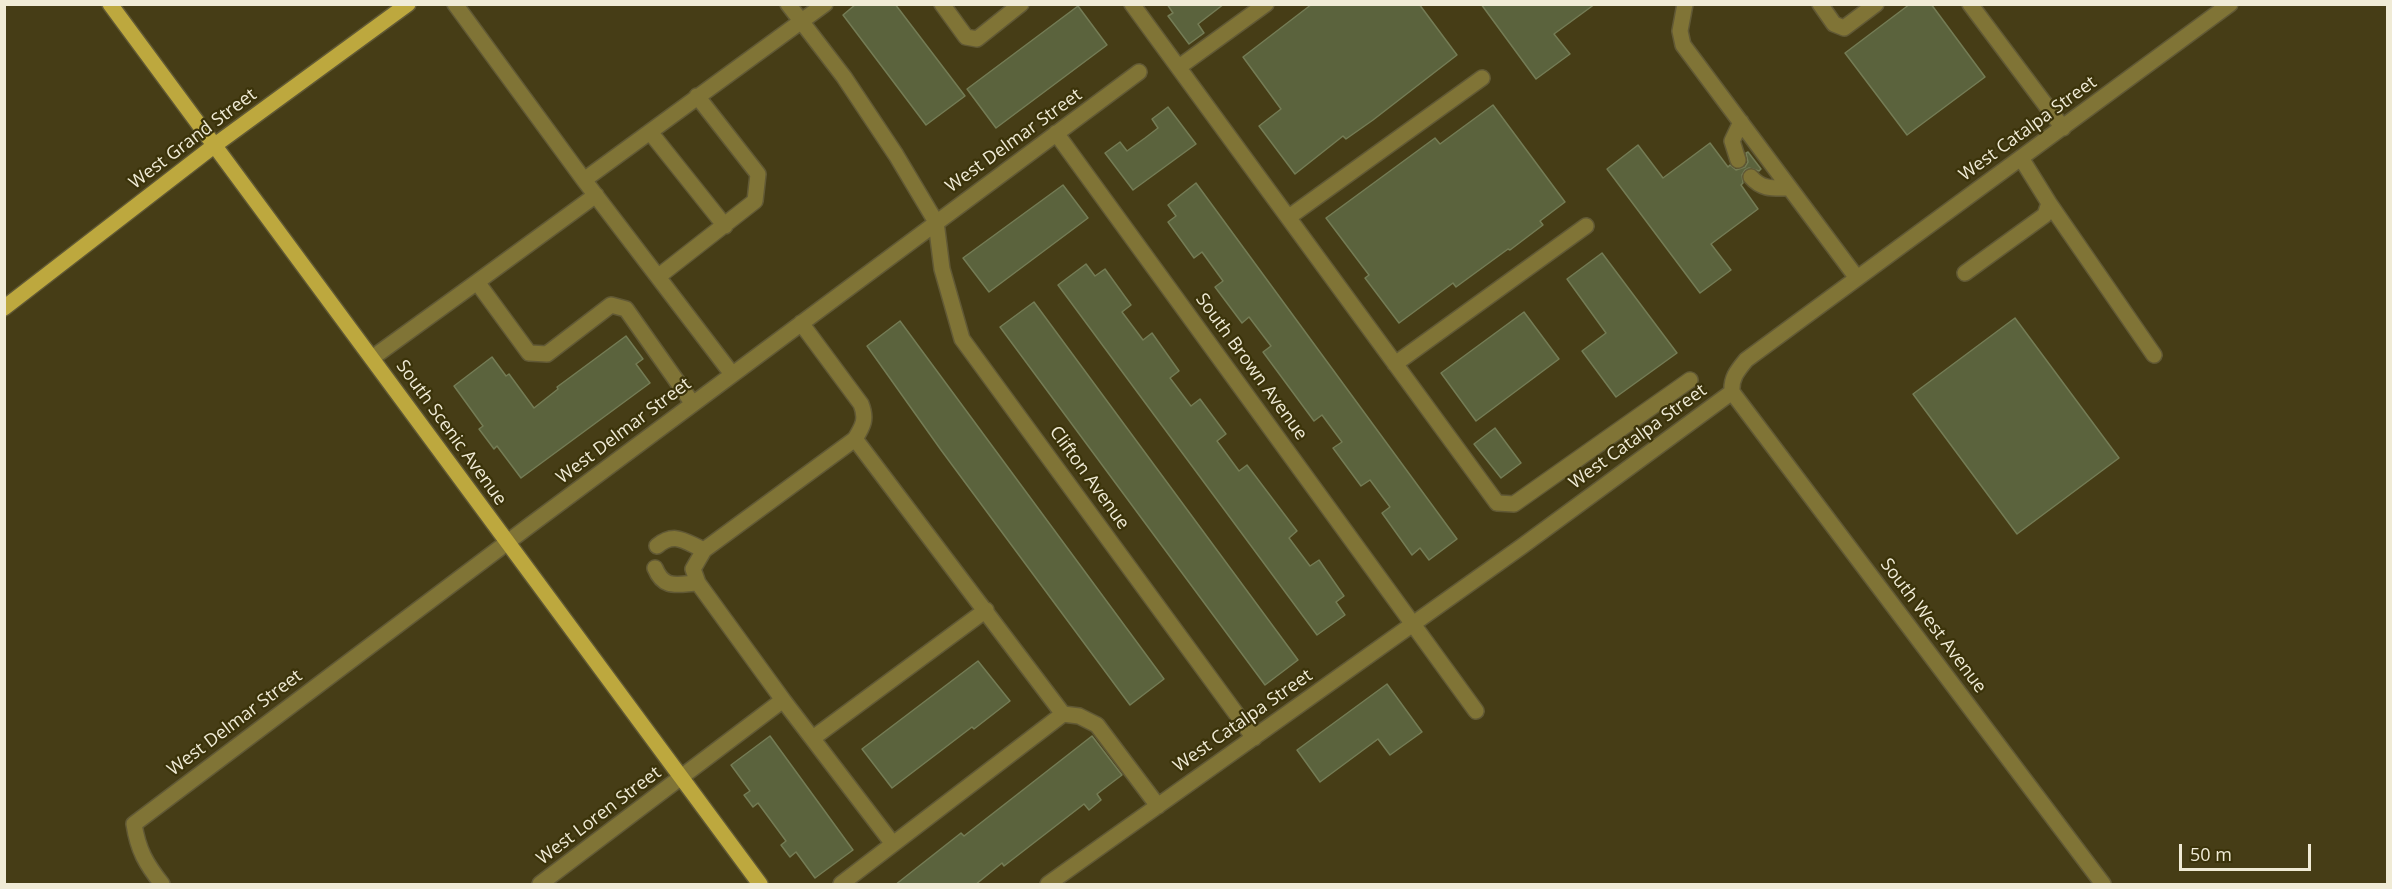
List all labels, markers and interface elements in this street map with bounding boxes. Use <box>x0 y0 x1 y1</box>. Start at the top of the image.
street label: West Catalpa Street <box>1955 72 2101 186</box>
street label: West Grand Street <box>125 84 261 194</box>
street label: West Delmar Street <box>942 84 1086 198</box>
street label: South Brown Avenue <box>1191 289 1311 445</box>
street label: South Scenic Avenue <box>391 356 511 510</box>
street label: West Delmar Street <box>552 373 696 489</box>
street label: West Catalpa Street <box>1565 380 1711 494</box>
street label: Clifton Avenue <box>1044 422 1134 534</box>
street label: South West Avenue <box>1875 554 1991 698</box>
street label: West Delmar Street <box>163 665 307 781</box>
street label: West Catalpa Street <box>1169 665 1317 777</box>
street label: West Loren Street <box>533 762 665 870</box>
scale bar <box>2182 832 2314 870</box>
text: 50 m <box>2190 842 2232 866</box>

